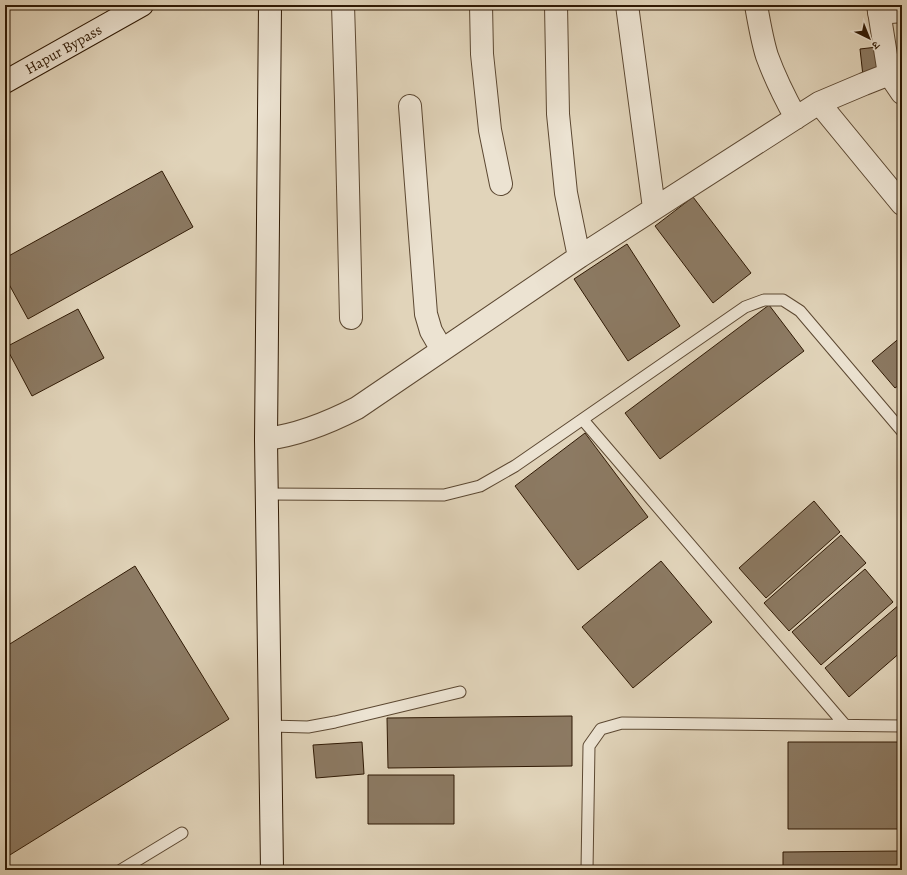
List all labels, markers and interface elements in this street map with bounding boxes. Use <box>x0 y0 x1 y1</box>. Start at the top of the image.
north arrow <box>849 18 889 58</box>
street label: Hapur Bypass <box>21 20 105 79</box>
text: उ <box>867 37 883 53</box>

